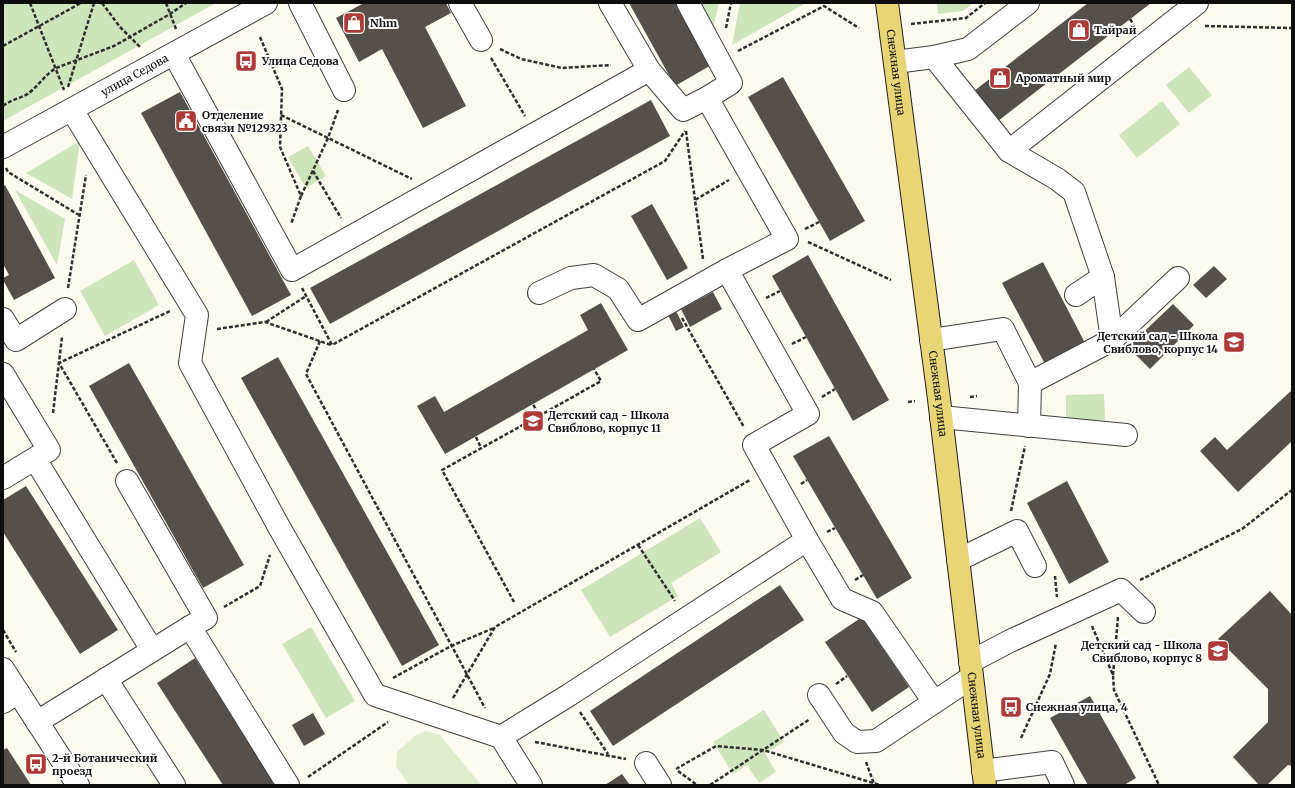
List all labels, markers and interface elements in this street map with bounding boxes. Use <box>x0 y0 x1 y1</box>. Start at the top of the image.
shop icon: Nhm <box>341 10 367 36</box>
place label: Nhm <box>370 16 397 30</box>
shop icon: Тайрай <box>1066 17 1092 43</box>
place label: Тайрай <box>1094 23 1137 37</box>
street label: Снежная улица <box>884 28 909 116</box>
bus stop icon: Улица Седова <box>233 48 259 74</box>
street label: улица Седова <box>98 51 171 99</box>
place label: Улица Седова <box>261 54 339 68</box>
shop icon: Ароматный мир <box>987 65 1013 91</box>
place label: Ароматный мир <box>1015 71 1111 85</box>
public building icon: Отделение связи №129323 <box>173 108 199 134</box>
place label: Отделение связи №129323 <box>202 108 288 135</box>
place label: Детский сад - Школа Свиблово, корпус 14 <box>1097 329 1218 356</box>
school or university icon: Детский сад - Школа Свиблово, корпус 14 <box>1221 329 1247 355</box>
street label: Снежная улица <box>926 350 950 438</box>
school or university icon: Детский сад - Школа Свиблово, корпус 11 <box>520 408 546 434</box>
place label: Детский сад - Школа Свиблово, корпус 11 <box>548 408 669 435</box>
place label: Детский сад - Школа Свиблово, корпус 8 <box>1081 638 1202 665</box>
school or university icon: Детский сад - Школа Свиблово, корпус 8 <box>1205 638 1231 664</box>
street label: Снежная улица <box>965 671 989 759</box>
bus stop icon: Снежная улица, 4 <box>998 694 1024 720</box>
place label: Снежная улица, 4 <box>1026 700 1128 714</box>
bus stop icon: 2-й Ботанический проезд <box>23 751 49 777</box>
place label: 2-й Ботанический проезд <box>52 751 158 778</box>

